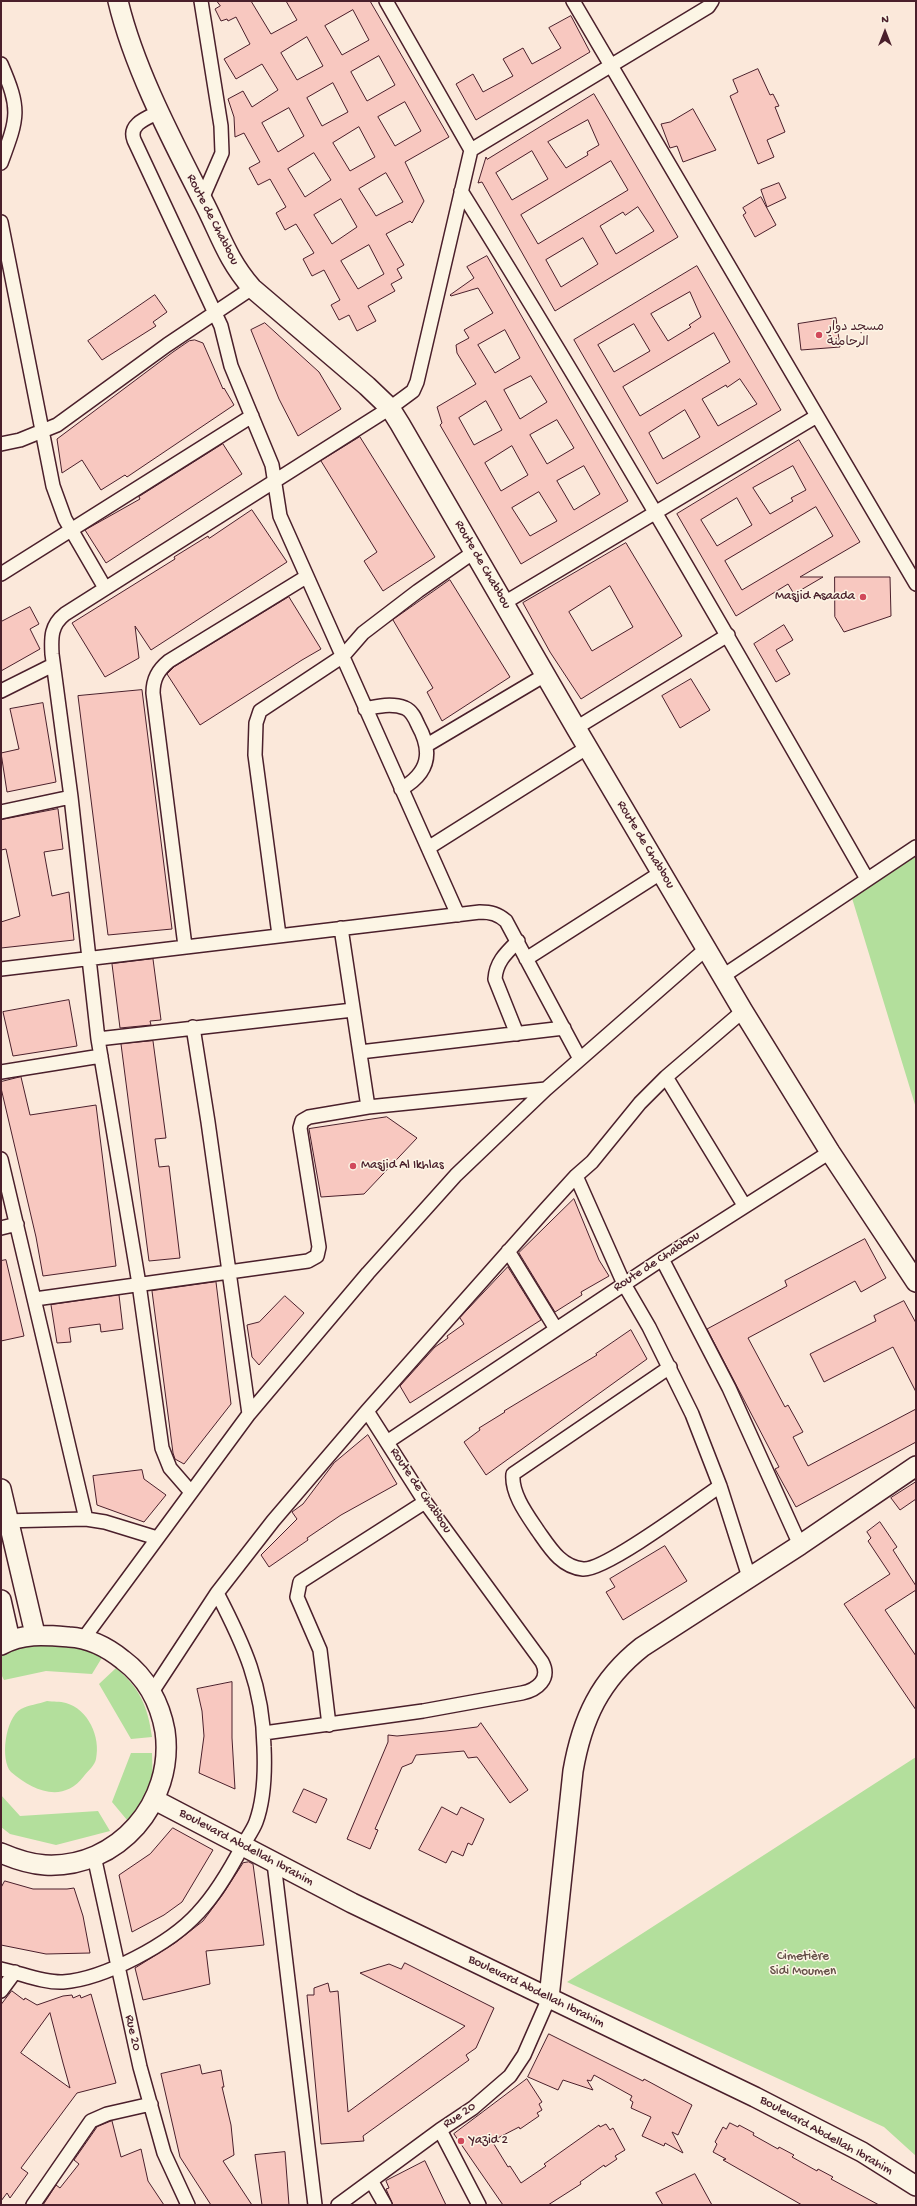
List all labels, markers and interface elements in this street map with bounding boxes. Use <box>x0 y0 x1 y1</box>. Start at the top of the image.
north arrow <box>865 12 905 52</box>
text: N <box>881 14 889 26</box>
street label: Route de Chabbou <box>182 172 242 268</box>
place label: مسجد دوار الرحامنة <box>827 320 884 351</box>
marker: مسجد دوار الرحامنة <box>814 330 824 340</box>
street label: Route de Chabbou <box>450 518 514 612</box>
place label: Masjid Asaada <box>775 589 855 605</box>
marker: Masjid Asaada <box>858 592 868 602</box>
street label: Route de Chabbou <box>613 798 677 892</box>
place label: Masjid Al Ikhlas <box>361 1158 444 1174</box>
marker: Masjid Al Ikhlas <box>348 1161 358 1171</box>
street label: Route de Chabbou <box>611 1228 703 1296</box>
street label: Route de Chabbou <box>386 1445 454 1537</box>
street label: Boulevard Abdellah Ibrahim <box>176 1806 316 1890</box>
park label: Cimetière Sidi Moumen <box>770 1949 836 1980</box>
street label: Boulevard Abdellah Ibrahim <box>465 1952 607 2032</box>
street label: Rue 20 <box>120 2013 144 2053</box>
street label: Boulevard Abdellah Ibrahim <box>757 2093 895 2179</box>
street label: Rue 20 <box>441 2099 479 2133</box>
place label: Yazid 2 <box>469 2133 508 2149</box>
marker: Yazid 2 <box>456 2136 466 2146</box>

